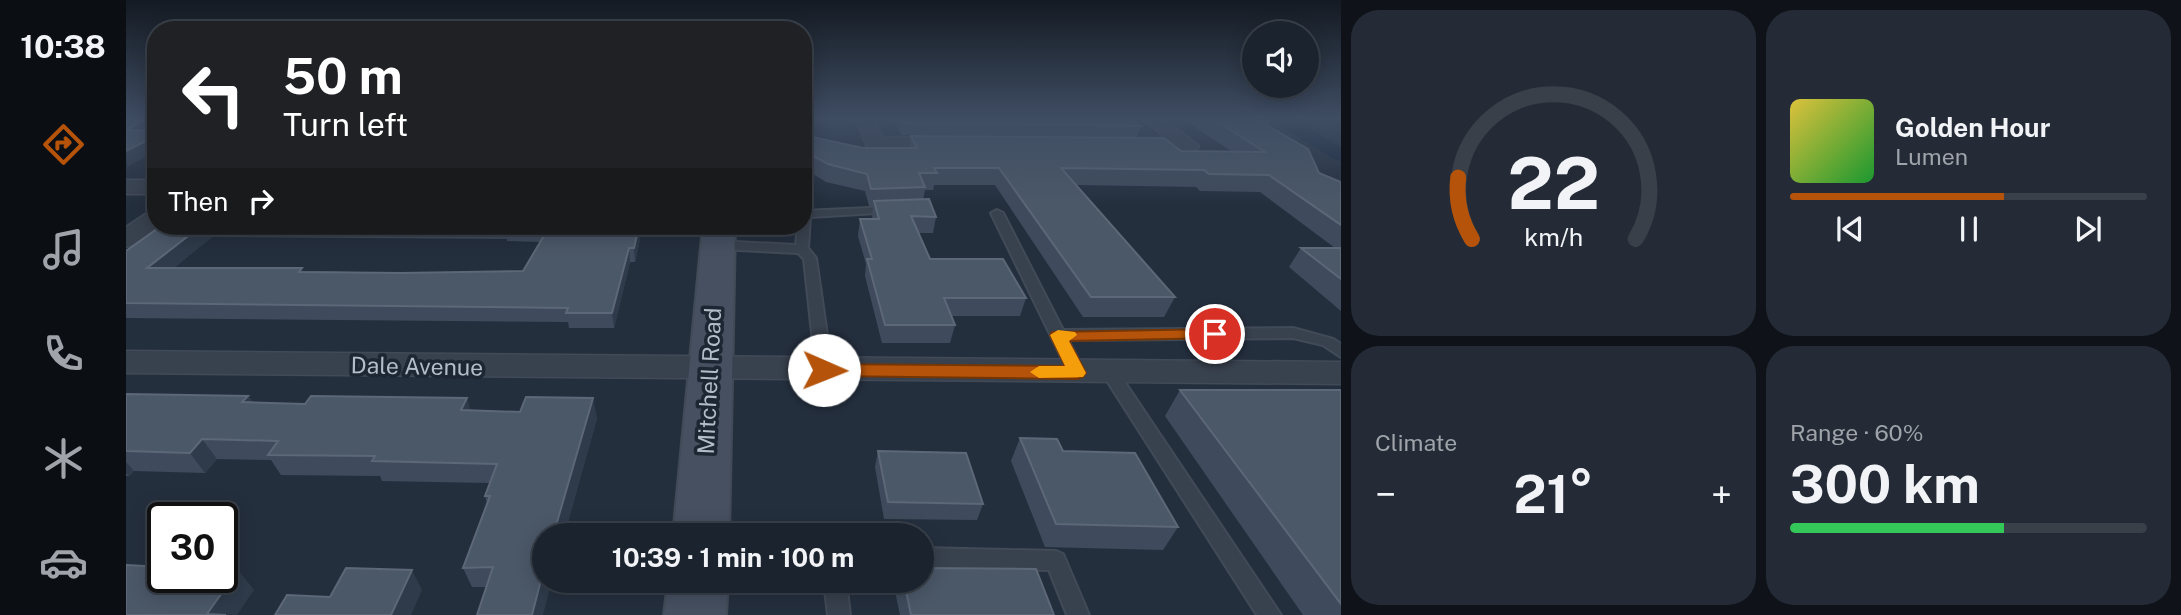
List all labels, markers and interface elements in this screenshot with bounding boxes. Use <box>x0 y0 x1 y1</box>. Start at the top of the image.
map controls <box>1242 21 1319 98</box>
button: sound <box>1242 21 1319 98</box>
text: 10:38 <box>20 28 106 65</box>
text: 50 m <box>283 47 403 105</box>
icon: left <box>168 49 259 140</box>
text: Turn left <box>283 106 408 143</box>
text: Golden Hour <box>1895 112 2050 143</box>
icon: directions <box>39 120 88 169</box>
text: 22 <box>1507 141 1600 226</box>
text: Lumen <box>1895 143 1968 170</box>
icon: right <box>242 182 280 220</box>
text: Then <box>168 186 228 217</box>
icon: previous <box>1831 210 1869 248</box>
icon: pause <box>1950 210 1988 248</box>
icon: next <box>2069 210 2107 248</box>
text: km/h <box>1524 222 1583 252</box>
icon: music <box>39 225 88 274</box>
pin <box>1185 304 1245 364</box>
street label: Mitchell Road <box>692 307 726 455</box>
icon: arrive <box>1196 315 1234 353</box>
icon: phone <box>39 329 88 378</box>
position arrow <box>787 333 861 407</box>
street label: Dale Avenue <box>351 351 483 381</box>
text: Range · 60% <box>1790 419 1923 446</box>
text: Climate <box>1375 429 1457 456</box>
icon: climate <box>39 434 88 483</box>
text: 300 km <box>1790 454 1980 515</box>
text: 21° <box>1514 464 1593 525</box>
text: − <box>1375 472 1396 517</box>
text: + <box>1711 472 1732 517</box>
speed limit sign: 30 <box>147 502 238 593</box>
icon: car <box>39 538 88 587</box>
text: 10:39 · 1 min · 100 m <box>612 542 854 573</box>

